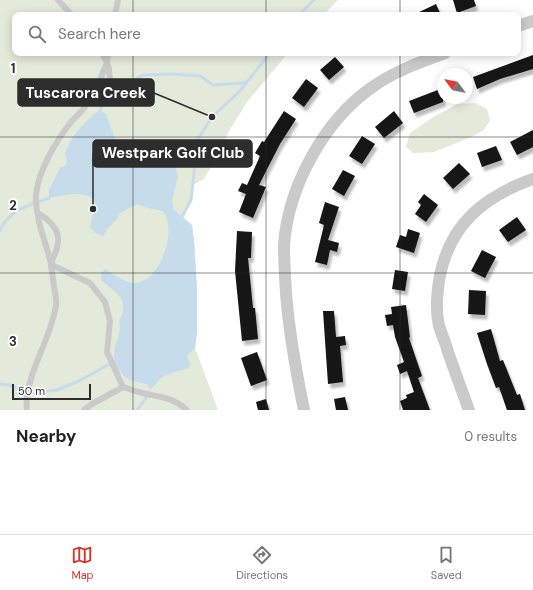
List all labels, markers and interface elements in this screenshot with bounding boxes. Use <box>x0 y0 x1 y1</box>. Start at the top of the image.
search box <box>12 12 521 56</box>
icon: search <box>26 23 48 45</box>
text: Search here <box>58 24 141 44</box>
text: 1 <box>11 60 15 77</box>
north arrow <box>437 68 473 104</box>
callout: Tuscarora Creek <box>18 79 154 106</box>
text: Tuscarora Creek <box>26 83 147 103</box>
callout: Westpark Golf Club <box>93 140 252 167</box>
text: Westpark Golf Club <box>102 143 245 163</box>
text: 2 <box>9 197 17 214</box>
text: 3 <box>9 333 17 350</box>
scale bar <box>12 382 91 401</box>
text: 50 m <box>18 384 45 398</box>
text: Nearby <box>16 425 76 447</box>
text: 0 results <box>464 428 517 445</box>
tab: Map <box>71 544 94 582</box>
tab: Directions <box>236 544 288 582</box>
tab: Saved <box>431 544 462 582</box>

